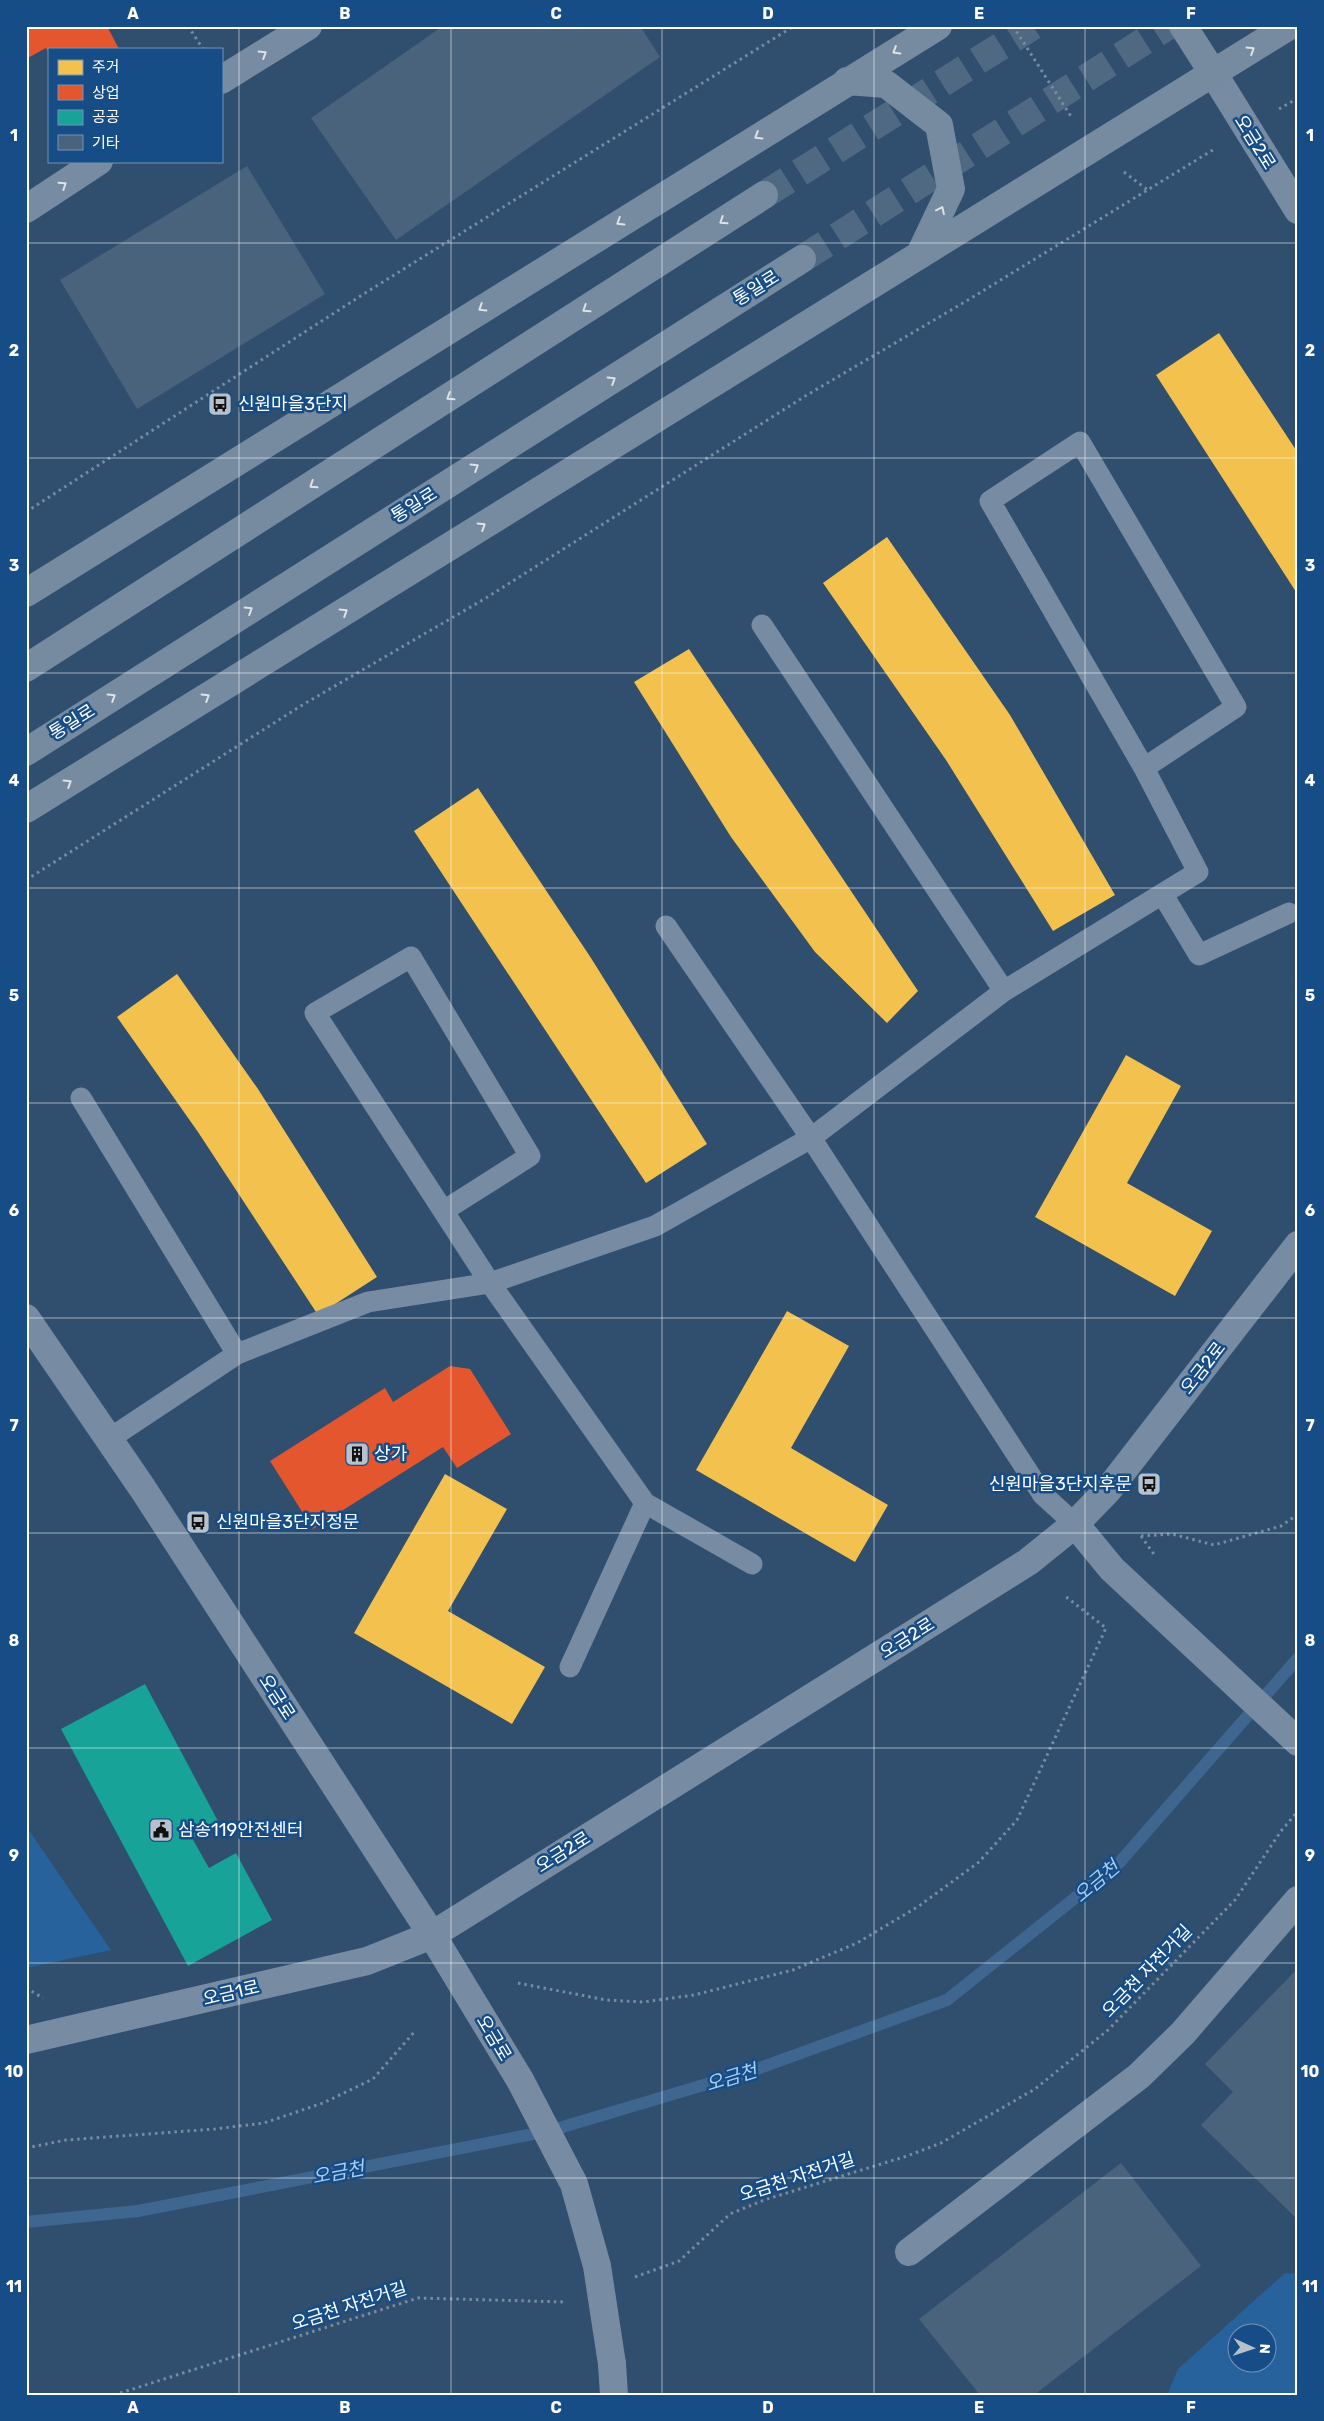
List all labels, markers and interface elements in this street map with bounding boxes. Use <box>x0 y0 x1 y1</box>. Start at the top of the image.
text: A <box>127 4 139 23</box>
text: B <box>339 4 351 23</box>
text: C <box>550 4 562 23</box>
text: D <box>762 4 774 23</box>
text: E <box>974 4 984 23</box>
text: F <box>1186 4 1196 23</box>
one-way arrow <box>893 45 902 55</box>
one-way arrow <box>1245 46 1254 56</box>
legend <box>48 48 222 162</box>
one-way arrow <box>257 51 266 61</box>
text: 주거 <box>92 58 120 76</box>
text: 상업 <box>92 84 120 102</box>
text: 공공 <box>92 108 120 126</box>
street label: 오금2로 <box>1230 111 1280 173</box>
text: 1 <box>10 126 18 145</box>
text: 1 <box>1306 126 1314 145</box>
one-way arrow <box>754 130 763 140</box>
text: 기타 <box>92 134 120 152</box>
one-way arrow <box>57 182 66 192</box>
one-way arrow <box>935 206 945 215</box>
one-way arrow <box>719 215 728 225</box>
one-way arrow <box>617 216 626 226</box>
street label: 통일로 <box>729 266 783 310</box>
one-way arrow <box>479 302 488 312</box>
one-way arrow <box>583 303 592 312</box>
text: 2 <box>9 341 19 360</box>
text: 2 <box>1305 341 1315 360</box>
one-way arrow <box>606 377 616 386</box>
bus stop icon: 신원마을3단지 <box>207 391 233 417</box>
one-way arrow <box>446 391 455 400</box>
place label: 신원마을3단지 <box>238 393 348 415</box>
one-way arrow <box>469 464 478 473</box>
one-way arrow <box>309 478 318 488</box>
street label: 통일로 <box>387 483 441 527</box>
one-way arrow <box>476 523 486 532</box>
text: 3 <box>9 556 19 575</box>
text: 3 <box>1305 556 1315 575</box>
one-way arrow <box>244 607 253 617</box>
one-way arrow <box>338 608 347 618</box>
one-way arrow <box>106 694 115 704</box>
one-way arrow <box>200 694 209 704</box>
street label: 통일로 <box>45 700 99 744</box>
text: 4 <box>9 771 20 790</box>
text: 4 <box>1305 771 1316 790</box>
one-way arrow <box>62 780 71 789</box>
text: 5 <box>9 986 19 1005</box>
text: 5 <box>1305 986 1315 1005</box>
text: 6 <box>9 1201 19 1220</box>
text: 6 <box>1305 1201 1315 1220</box>
street label: 오금2로 <box>1176 1337 1230 1399</box>
text: 7 <box>9 1416 19 1435</box>
text: 7 <box>1305 1416 1315 1435</box>
building icon: 상가 <box>344 1441 370 1467</box>
place label: 상가 <box>374 1443 408 1465</box>
bus stop icon: 신원마을3단지후문 <box>1136 1471 1162 1497</box>
place label: 신원마을3단지후문 <box>989 1473 1132 1495</box>
bus stop icon: 신원마을3단지정문 <box>185 1509 211 1535</box>
place label: 신원마을3단지정문 <box>216 1511 359 1533</box>
street label: 오금2로 <box>876 1613 938 1663</box>
text: 8 <box>9 1631 20 1650</box>
text: 8 <box>1305 1631 1316 1650</box>
street label: 오금로 <box>254 1670 300 1724</box>
public building icon: 삼송119안전센터 <box>148 1817 174 1843</box>
place label: 삼송119안전센터 <box>178 1819 303 1841</box>
street label: 오금2로 <box>532 1827 594 1877</box>
text: 9 <box>9 1846 19 1865</box>
text: 9 <box>1305 1846 1315 1865</box>
water label: 오금천 <box>1069 1855 1125 1907</box>
street label: 오금천 자전거길 <box>1097 1920 1197 2022</box>
street label: 오금1로 <box>201 1976 261 2010</box>
street label: 오금로 <box>472 2011 516 2065</box>
water label: 오금천 <box>703 2058 761 2096</box>
text: 10 <box>5 2062 24 2081</box>
text: 10 <box>1301 2062 1320 2081</box>
street label: 오금천 자전거길 <box>736 2148 858 2206</box>
water label: 오금천 <box>310 2156 368 2189</box>
text: 11 <box>6 2277 22 2296</box>
street label: 오금천 자전거길 <box>288 2277 410 2335</box>
text: 11 <box>1302 2277 1318 2296</box>
north arrow <box>1226 2324 1276 2374</box>
text: N <box>1256 2343 1273 2354</box>
text: A <box>127 2398 139 2417</box>
text: B <box>339 2398 351 2417</box>
text: C <box>550 2398 562 2417</box>
text: D <box>762 2398 774 2417</box>
text: E <box>974 2398 984 2417</box>
text: F <box>1186 2398 1196 2417</box>

